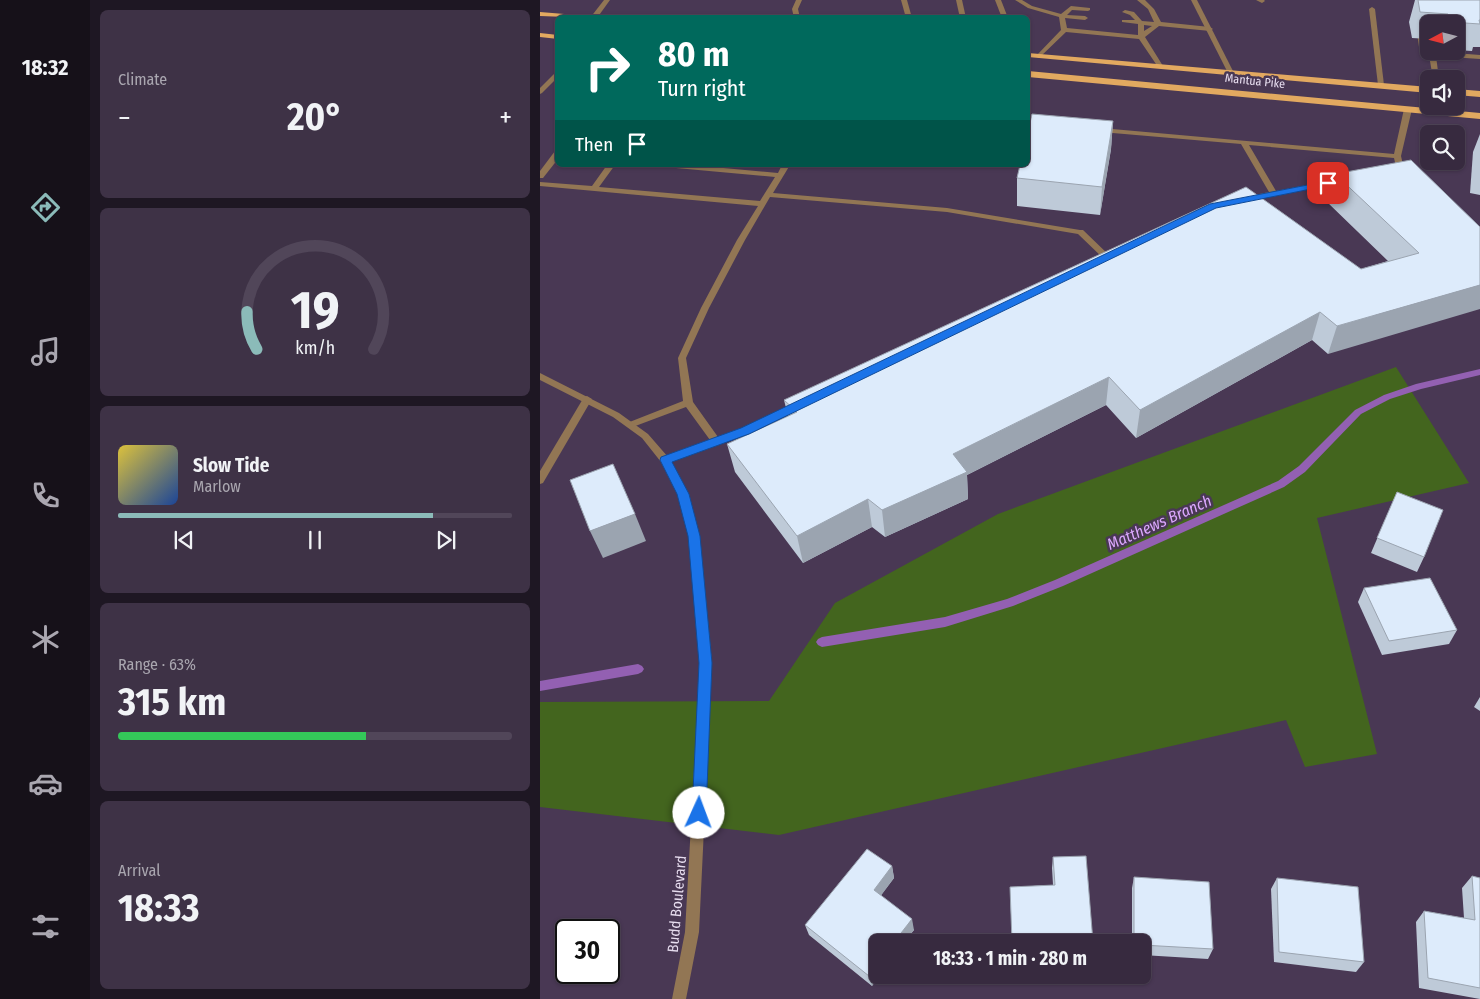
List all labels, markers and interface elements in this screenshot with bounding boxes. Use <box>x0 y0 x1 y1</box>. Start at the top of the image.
north arrow <box>1420 15 1465 60</box>
map controls <box>1420 15 1465 170</box>
text: 80 m <box>658 33 730 75</box>
icon: right <box>575 35 640 100</box>
text: 18:32 <box>22 54 68 81</box>
text: Climate <box>118 70 167 89</box>
button: sound <box>1420 70 1465 115</box>
street label: Mantua Pike <box>1224 71 1286 91</box>
text: Turn right <box>658 75 746 102</box>
text: 20° <box>287 94 343 140</box>
text: − <box>118 101 131 134</box>
text: + <box>499 101 512 134</box>
button: search <box>1420 125 1465 170</box>
icon: arrive <box>623 130 651 158</box>
text: Then <box>575 133 613 156</box>
pin <box>1307 162 1349 204</box>
icon: arrive <box>1314 169 1342 197</box>
icon: directions <box>28 190 63 225</box>
text: 19 <box>291 279 339 342</box>
icon: music <box>28 334 63 369</box>
text: km/h <box>295 337 335 359</box>
text: Slow Tide <box>193 454 269 477</box>
text: Marlow <box>193 477 241 496</box>
icon: phone <box>28 478 63 513</box>
water label: Matthews Branch <box>1104 491 1214 554</box>
icon: previous <box>170 526 198 554</box>
icon: pause <box>301 526 329 554</box>
icon: next <box>432 526 460 554</box>
icon: climate <box>28 622 63 657</box>
text: Range · 63% <box>118 655 196 674</box>
text: 315 km <box>118 679 226 725</box>
icon: car <box>28 766 63 801</box>
position arrow <box>672 786 724 838</box>
street label: Budd Boulevard <box>664 855 690 953</box>
text: Arrival <box>118 861 160 880</box>
text: 18:33 <box>118 885 199 931</box>
icon: filters <box>28 909 63 944</box>
speed limit sign: 30 <box>555 919 620 984</box>
text: 18:33 · 1 min · 280 m <box>933 947 1087 970</box>

